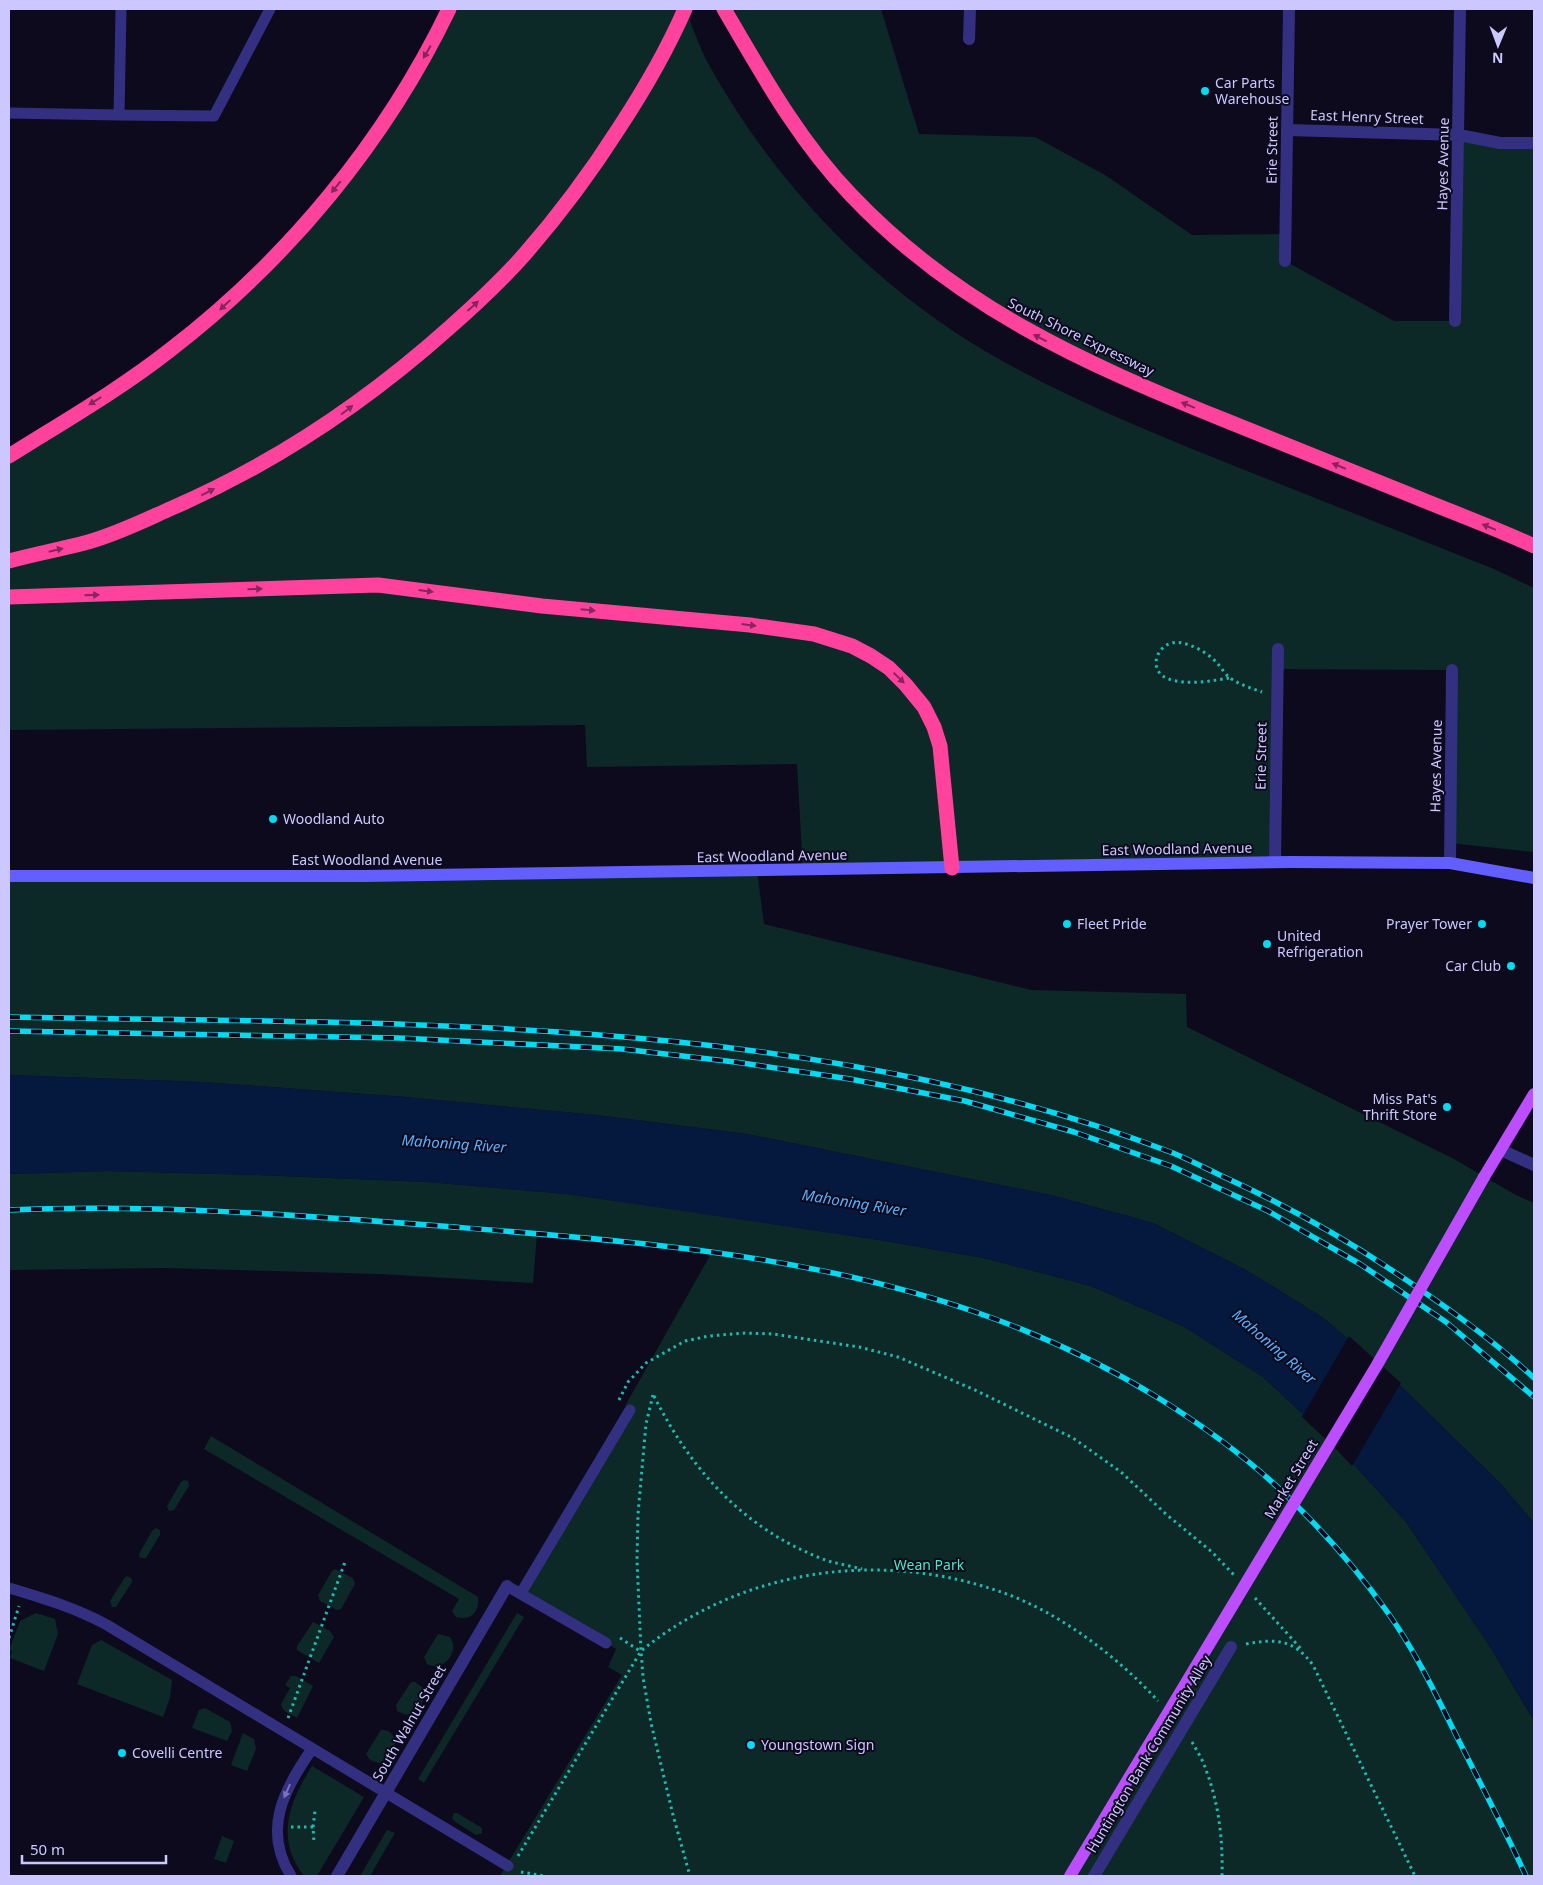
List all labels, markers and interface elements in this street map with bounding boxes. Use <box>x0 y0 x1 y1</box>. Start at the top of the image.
north arrow <box>1473 20 1523 70</box>
one-way arrow <box>423 45 431 60</box>
text: N <box>1492 49 1504 68</box>
place label: Car Parts Warehouse <box>1215 73 1289 108</box>
marker: Car Parts Warehouse <box>1199 85 1211 97</box>
street label: East Henry Street <box>1310 105 1424 128</box>
street label: Erie Street <box>1261 116 1282 184</box>
street label: Hayes Avenue <box>1432 117 1453 211</box>
one-way arrow <box>331 180 342 193</box>
street label: South Shore Expressway <box>1005 293 1158 381</box>
one-way arrow <box>219 299 231 311</box>
one-way arrow <box>466 300 478 312</box>
one-way arrow <box>1033 333 1048 342</box>
one-way arrow <box>88 397 101 406</box>
one-way arrow <box>1181 401 1195 409</box>
one-way arrow <box>340 404 353 415</box>
one-way arrow <box>1331 462 1346 470</box>
one-way arrow <box>201 488 215 496</box>
one-way arrow <box>1482 523 1497 530</box>
one-way arrow <box>49 545 64 553</box>
one-way arrow <box>247 584 263 592</box>
one-way arrow <box>418 587 434 595</box>
one-way arrow <box>85 590 101 598</box>
one-way arrow <box>580 606 596 614</box>
one-way arrow <box>742 621 758 629</box>
one-way arrow <box>893 672 905 684</box>
street label: Hayes Avenue <box>1425 719 1446 813</box>
street label: Erie Street <box>1250 722 1271 790</box>
place label: Woodland Auto <box>283 809 385 828</box>
marker: Woodland Auto <box>267 813 279 825</box>
street label: East Woodland Avenue <box>1101 838 1253 859</box>
street label: East Woodland Avenue <box>696 845 848 866</box>
street label: East Woodland Avenue <box>292 850 443 869</box>
place label: Fleet Pride <box>1077 914 1147 933</box>
place label: Prayer Tower <box>1386 914 1472 933</box>
marker: Fleet Pride <box>1061 918 1073 930</box>
marker: Prayer Tower <box>1476 918 1488 930</box>
place label: United Refrigeration <box>1277 926 1363 961</box>
marker: United Refrigeration <box>1261 938 1273 950</box>
place label: Car Club <box>1445 956 1501 975</box>
marker: Car Club <box>1505 960 1517 972</box>
place label: Miss Pat's Thrift Store <box>1363 1089 1437 1124</box>
marker: Miss Pat's Thrift Store <box>1441 1101 1453 1113</box>
water label: Mahoning River <box>401 1129 508 1157</box>
water label: Mahoning River <box>801 1184 909 1220</box>
water label: Mahoning River <box>1228 1304 1322 1389</box>
street label: Market Street <box>1259 1435 1322 1522</box>
park label: Wean Park <box>894 1555 965 1574</box>
street label: Huntington Bank Community Alley <box>1082 1651 1216 1856</box>
street label: South Walnut Street <box>367 1661 450 1784</box>
place label: Youngstown Sign <box>761 1735 874 1754</box>
marker: Youngstown Sign <box>745 1739 757 1751</box>
place label: Covelli Centre <box>132 1743 222 1762</box>
marker: Covelli Centre <box>116 1747 128 1759</box>
one-way arrow <box>282 1784 290 1798</box>
scale bar <box>22 1832 166 1864</box>
text: 50 m <box>30 1839 65 1859</box>

